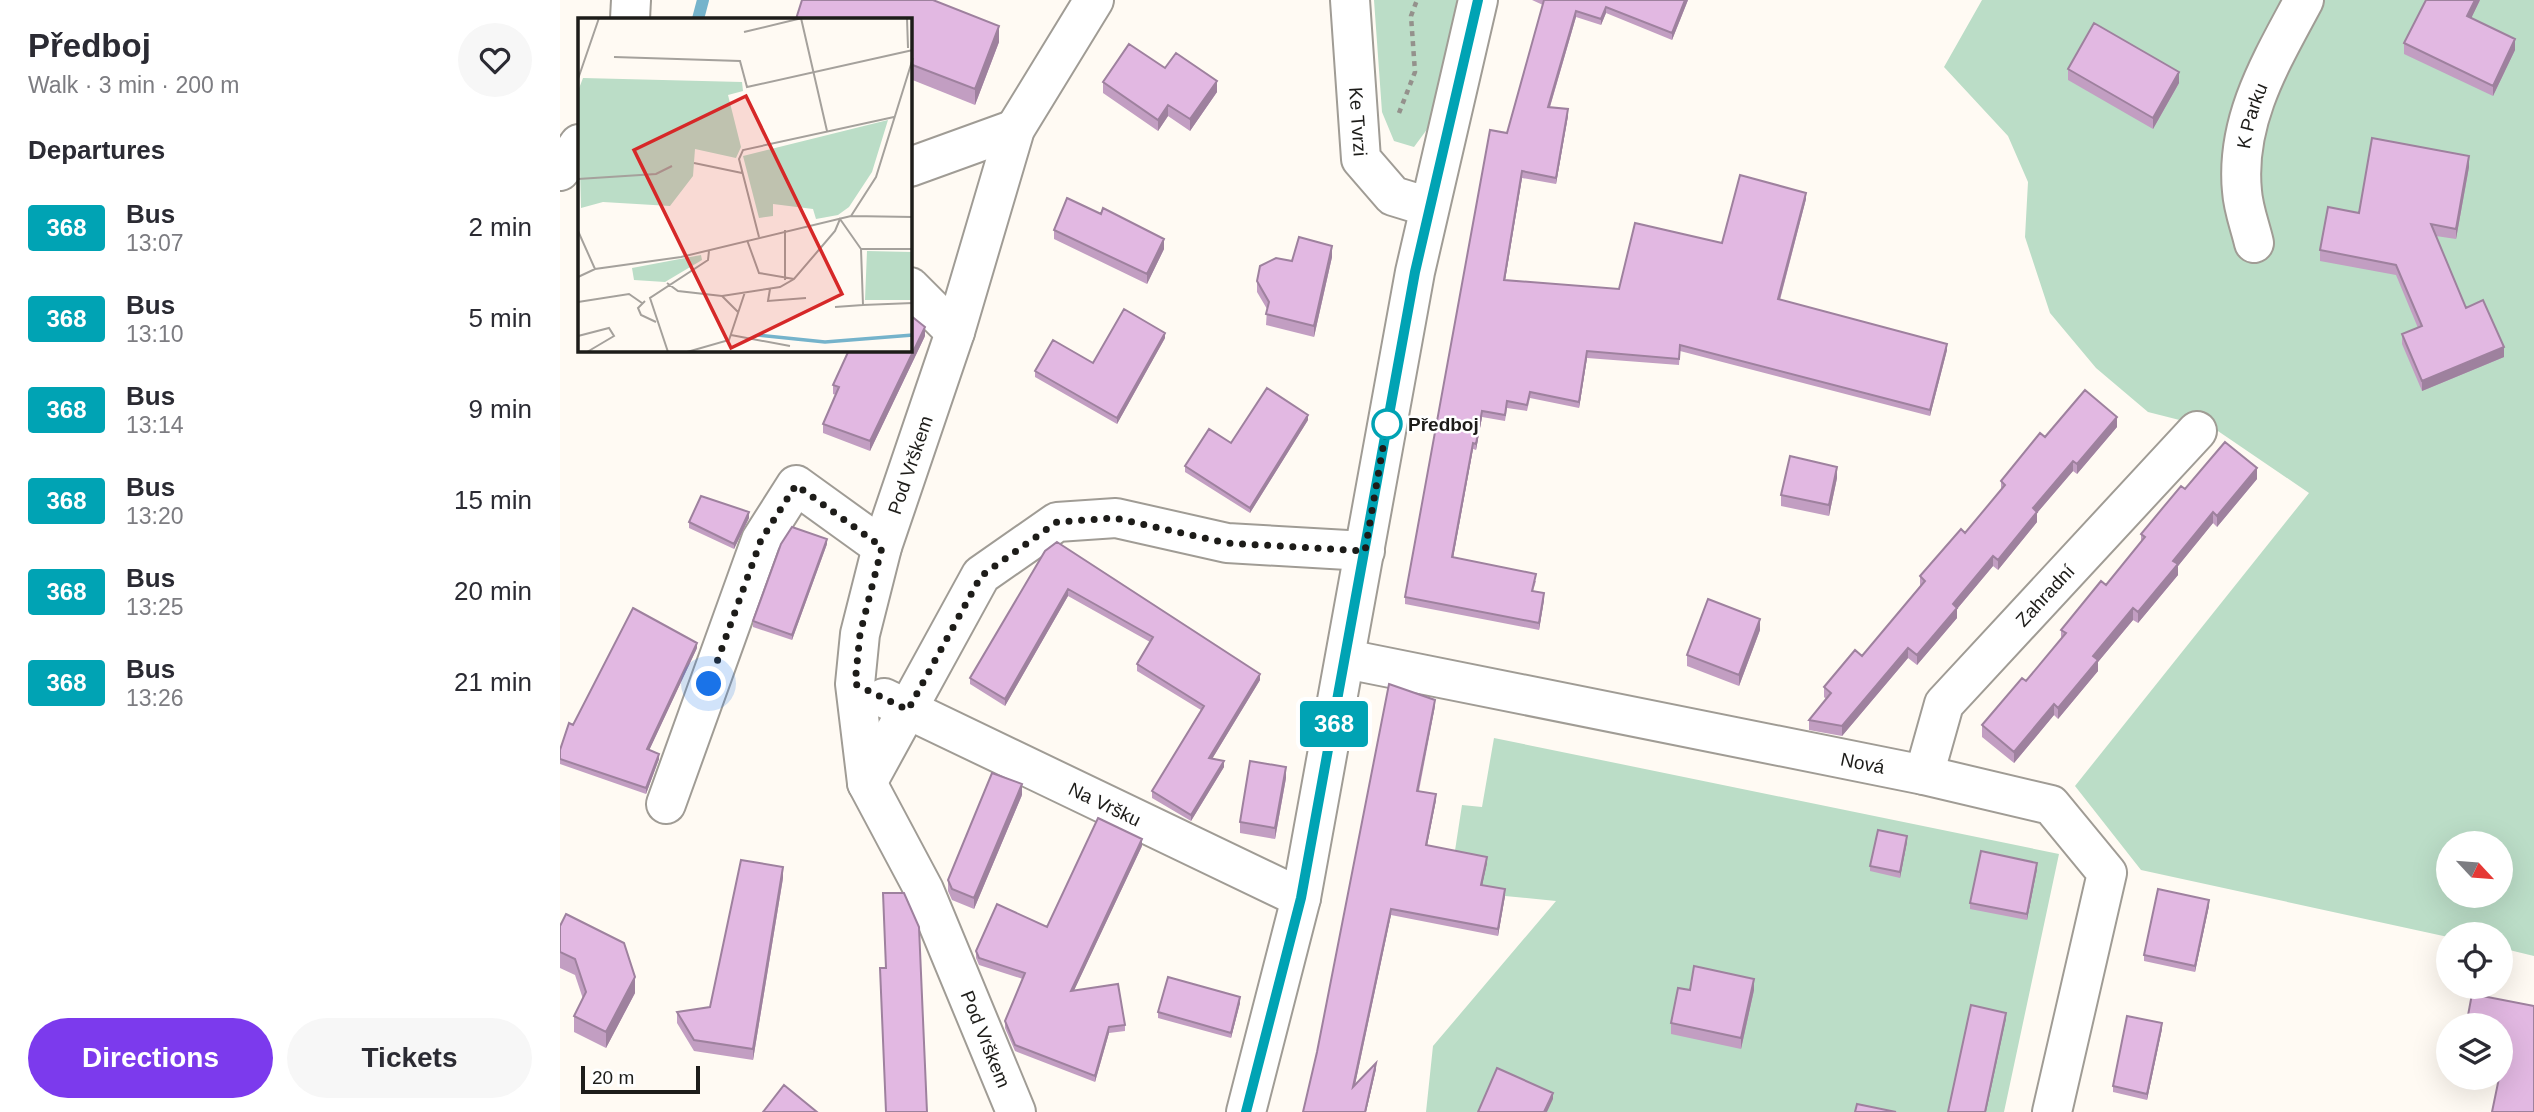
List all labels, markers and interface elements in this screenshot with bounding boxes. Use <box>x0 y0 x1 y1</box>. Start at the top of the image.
inset map <box>578 18 912 352</box>
button: heart <box>458 23 532 97</box>
text: Předboj <box>28 27 151 64</box>
text: Walk · 3 min · 200 m <box>28 72 239 98</box>
street label: K Parku <box>2233 80 2272 150</box>
street label: Ke Tvrzi <box>1345 86 1371 157</box>
text: Departures <box>28 135 165 165</box>
text: Bus <box>126 199 175 229</box>
text: 2 min <box>468 212 532 242</box>
text: 368 <box>46 214 87 241</box>
text: 13:07 <box>126 230 184 256</box>
text: Bus <box>126 290 175 320</box>
text: 5 min <box>468 303 532 333</box>
text: 368 <box>46 305 87 332</box>
text: 13:10 <box>126 321 184 347</box>
text: Bus <box>126 381 175 411</box>
text: 9 min <box>468 394 532 424</box>
text: 368 <box>46 396 87 423</box>
marker: Předboj <box>1372 409 1402 439</box>
text: 13:14 <box>126 412 184 438</box>
street label: Pod Vrškem <box>884 413 937 517</box>
place label: Předboj <box>1408 414 1479 435</box>
text: Bus <box>126 472 175 502</box>
text: 15 min <box>454 485 532 515</box>
text: 368 <box>46 487 87 514</box>
text: 13:20 <box>126 503 184 529</box>
street label: Zahradní <box>2012 560 2079 631</box>
text: Bus <box>126 563 175 593</box>
text: 20 min <box>454 576 532 606</box>
text: 368 <box>46 578 87 605</box>
text: 13:25 <box>126 594 184 620</box>
text: Bus <box>126 654 175 684</box>
your location <box>691 666 726 701</box>
text: 21 min <box>454 667 532 697</box>
text: 368 <box>46 669 87 696</box>
text: 13:26 <box>126 685 184 711</box>
line badge: 368 <box>1294 701 1374 747</box>
text: 368 <box>1314 710 1354 737</box>
street label: Nová <box>1839 749 1887 778</box>
street label: Na Vršku <box>1065 778 1144 831</box>
north arrow <box>2436 831 2513 908</box>
map controls <box>2436 831 2513 1090</box>
button: locate <box>2436 922 2513 999</box>
street label: Pod Vrškem <box>957 988 1015 1091</box>
button: layers <box>2436 1013 2513 1090</box>
button: Directions <box>28 1018 273 1098</box>
button: Tickets <box>287 1018 532 1098</box>
scale bar <box>581 1063 700 1095</box>
text: 20 m <box>592 1067 634 1088</box>

